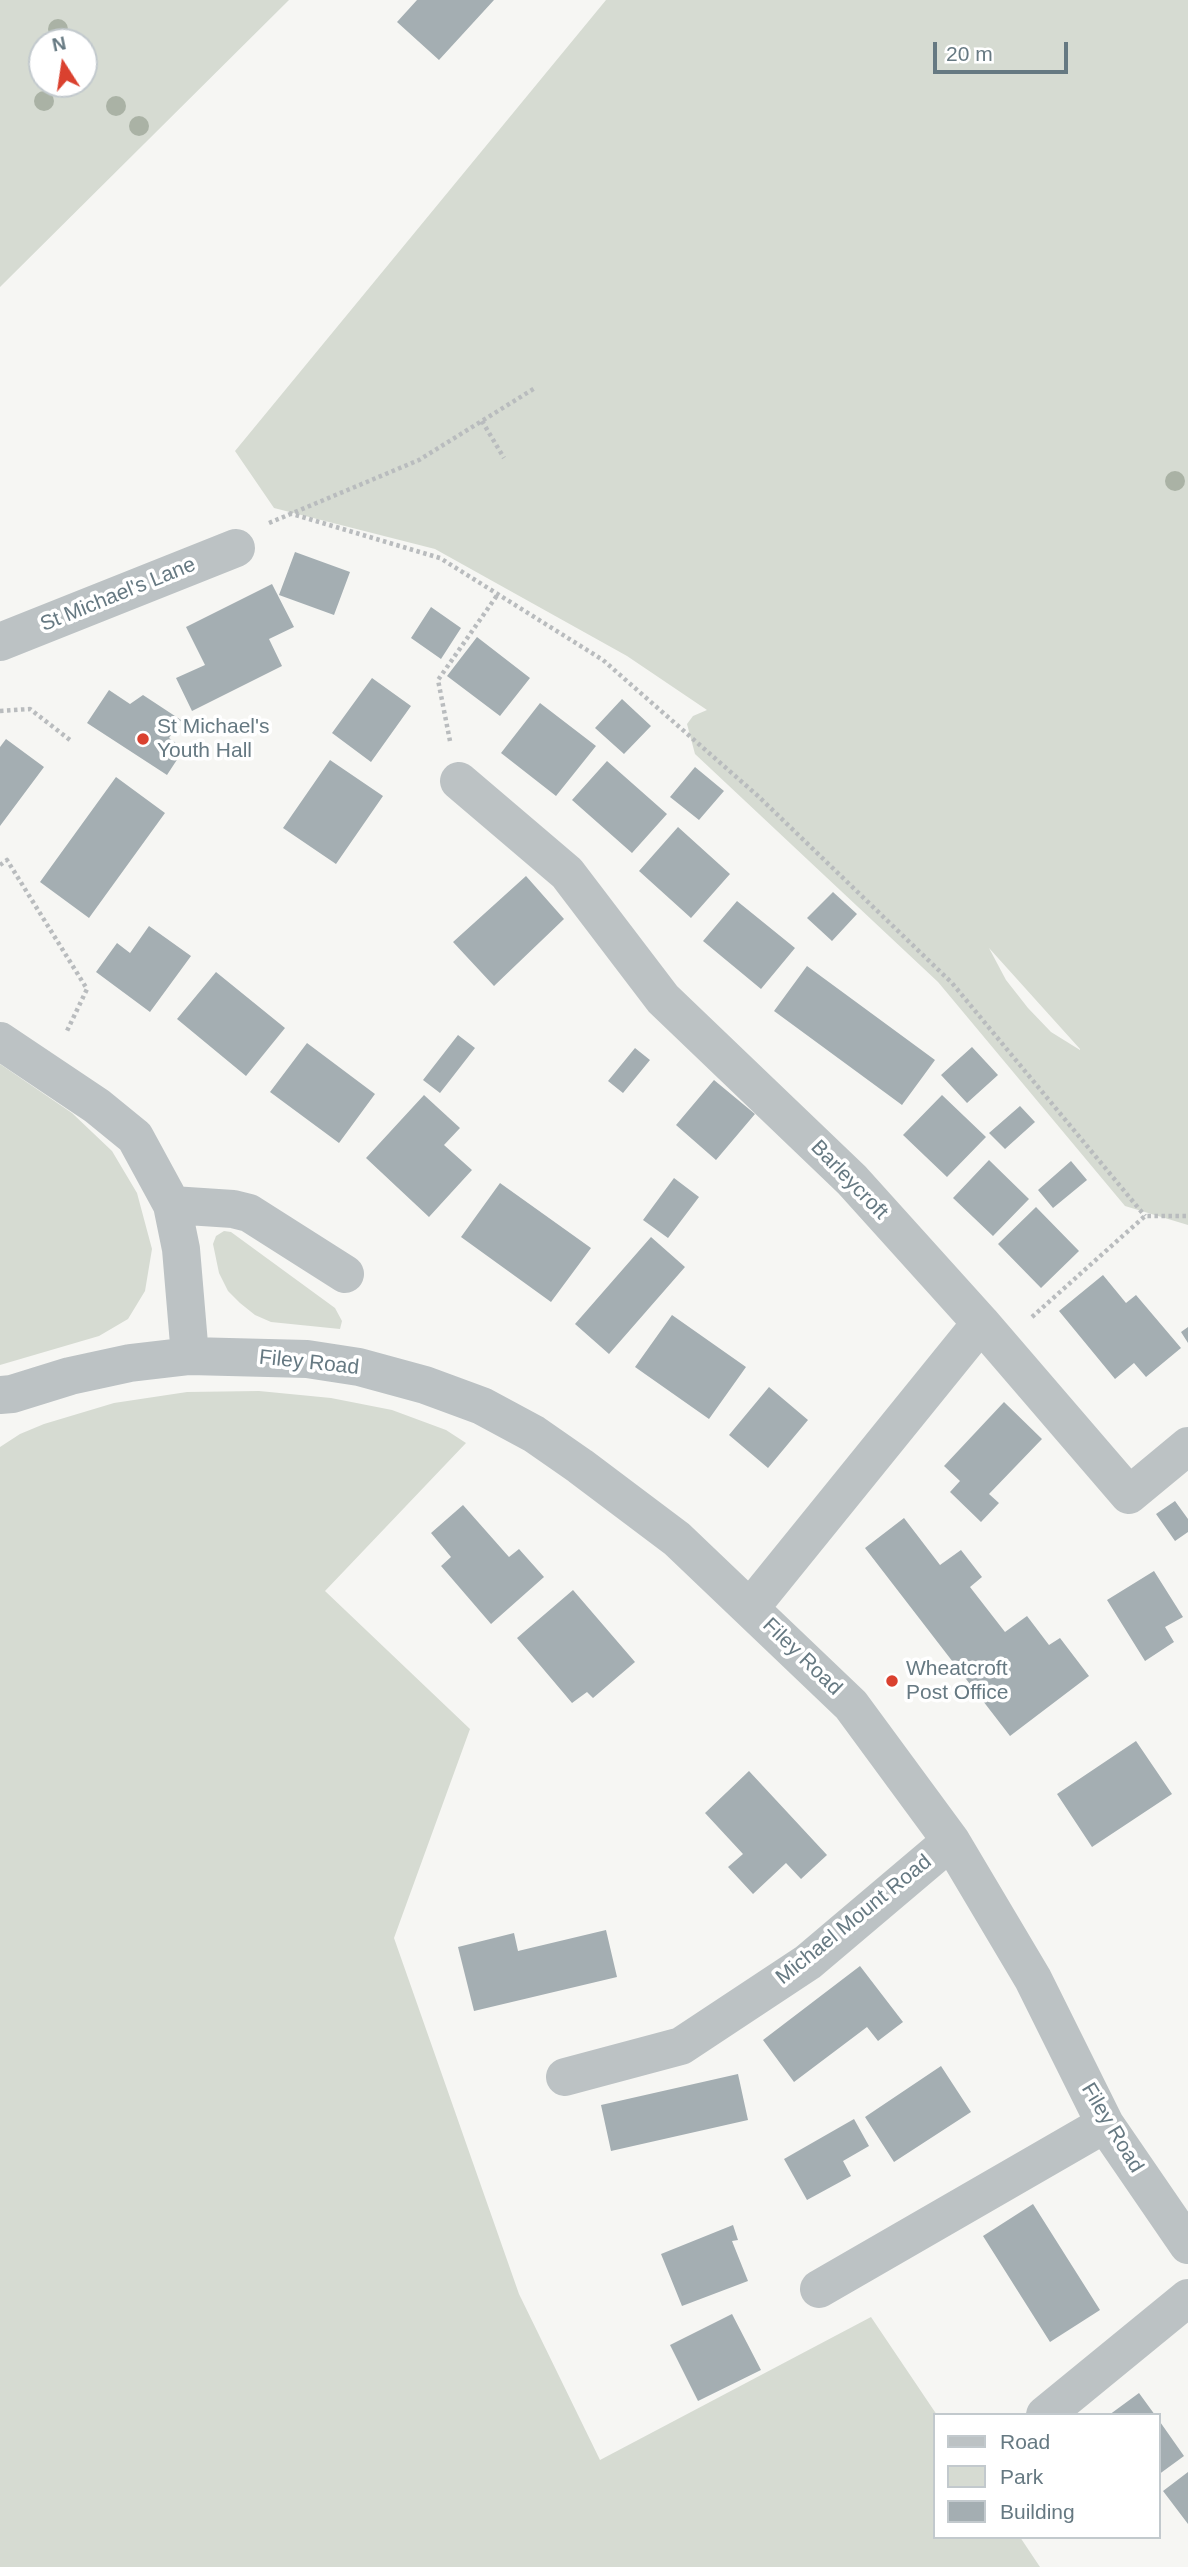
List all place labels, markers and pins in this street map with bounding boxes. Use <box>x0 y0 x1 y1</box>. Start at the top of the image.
place label: St Michael's Youth Hall <box>157 714 270 764</box>
marker: St Michael's Youth Hall <box>135 731 151 747</box>
place label: Wheatcroft Post Office <box>906 1656 1008 1706</box>
marker: Wheatcroft Post Office <box>884 1673 900 1689</box>

